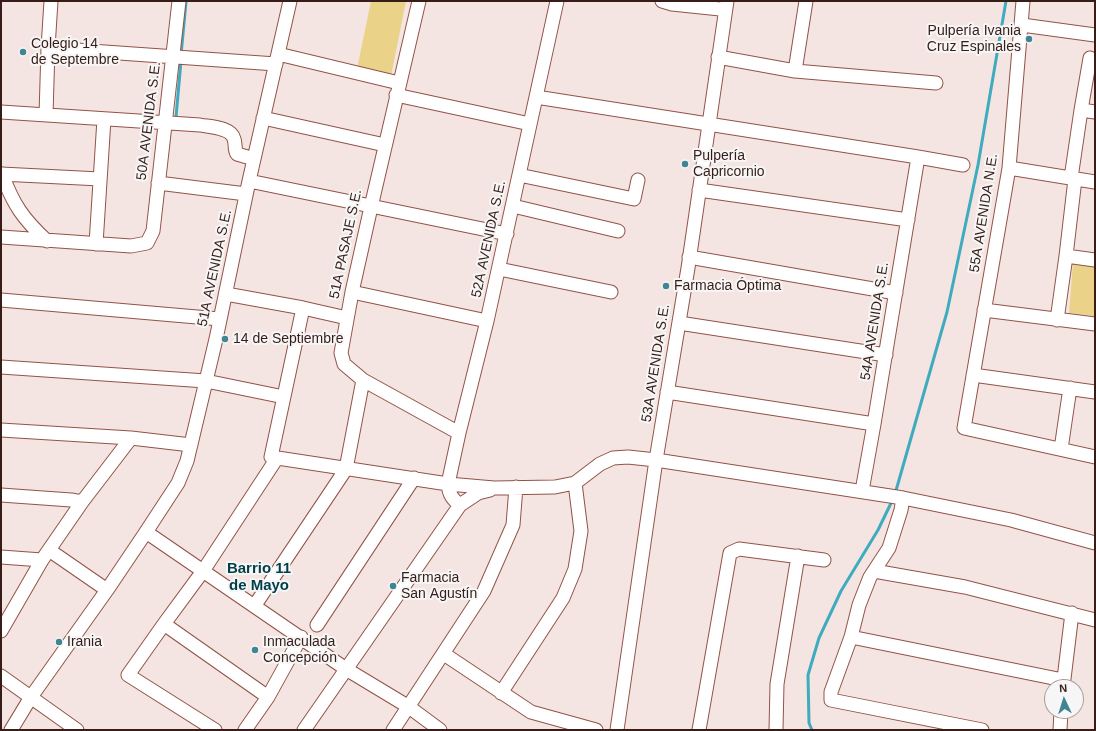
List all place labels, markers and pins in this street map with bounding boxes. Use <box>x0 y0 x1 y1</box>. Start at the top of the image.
place label: Pulpería Ivania Cruz Espinales <box>927 23 1021 56</box>
marker: Pulpería Ivania Cruz Espinales <box>1024 34 1034 44</box>
place label: Colegio 14 de Septembre <box>31 36 119 68</box>
marker: Colegio 14 de Septembre <box>18 47 28 57</box>
place label: Pulpería Capricornio <box>693 148 765 180</box>
marker: Pulpería Capricornio <box>680 159 690 169</box>
place label: Farmacia Óptima <box>674 278 781 294</box>
marker: Farmacia Óptima <box>661 281 671 291</box>
place label: 14 de Septiembre <box>233 331 344 347</box>
marker: 14 de Septiembre <box>220 334 230 344</box>
place label: Farmacia San Agustín <box>401 570 477 602</box>
marker: Farmacia San Agustín <box>388 581 398 591</box>
place label: Irania <box>67 634 102 650</box>
place label: Inmaculada Concepción <box>263 634 337 666</box>
marker: Irania <box>54 637 64 647</box>
marker: Inmaculada Concepción <box>250 645 260 655</box>

